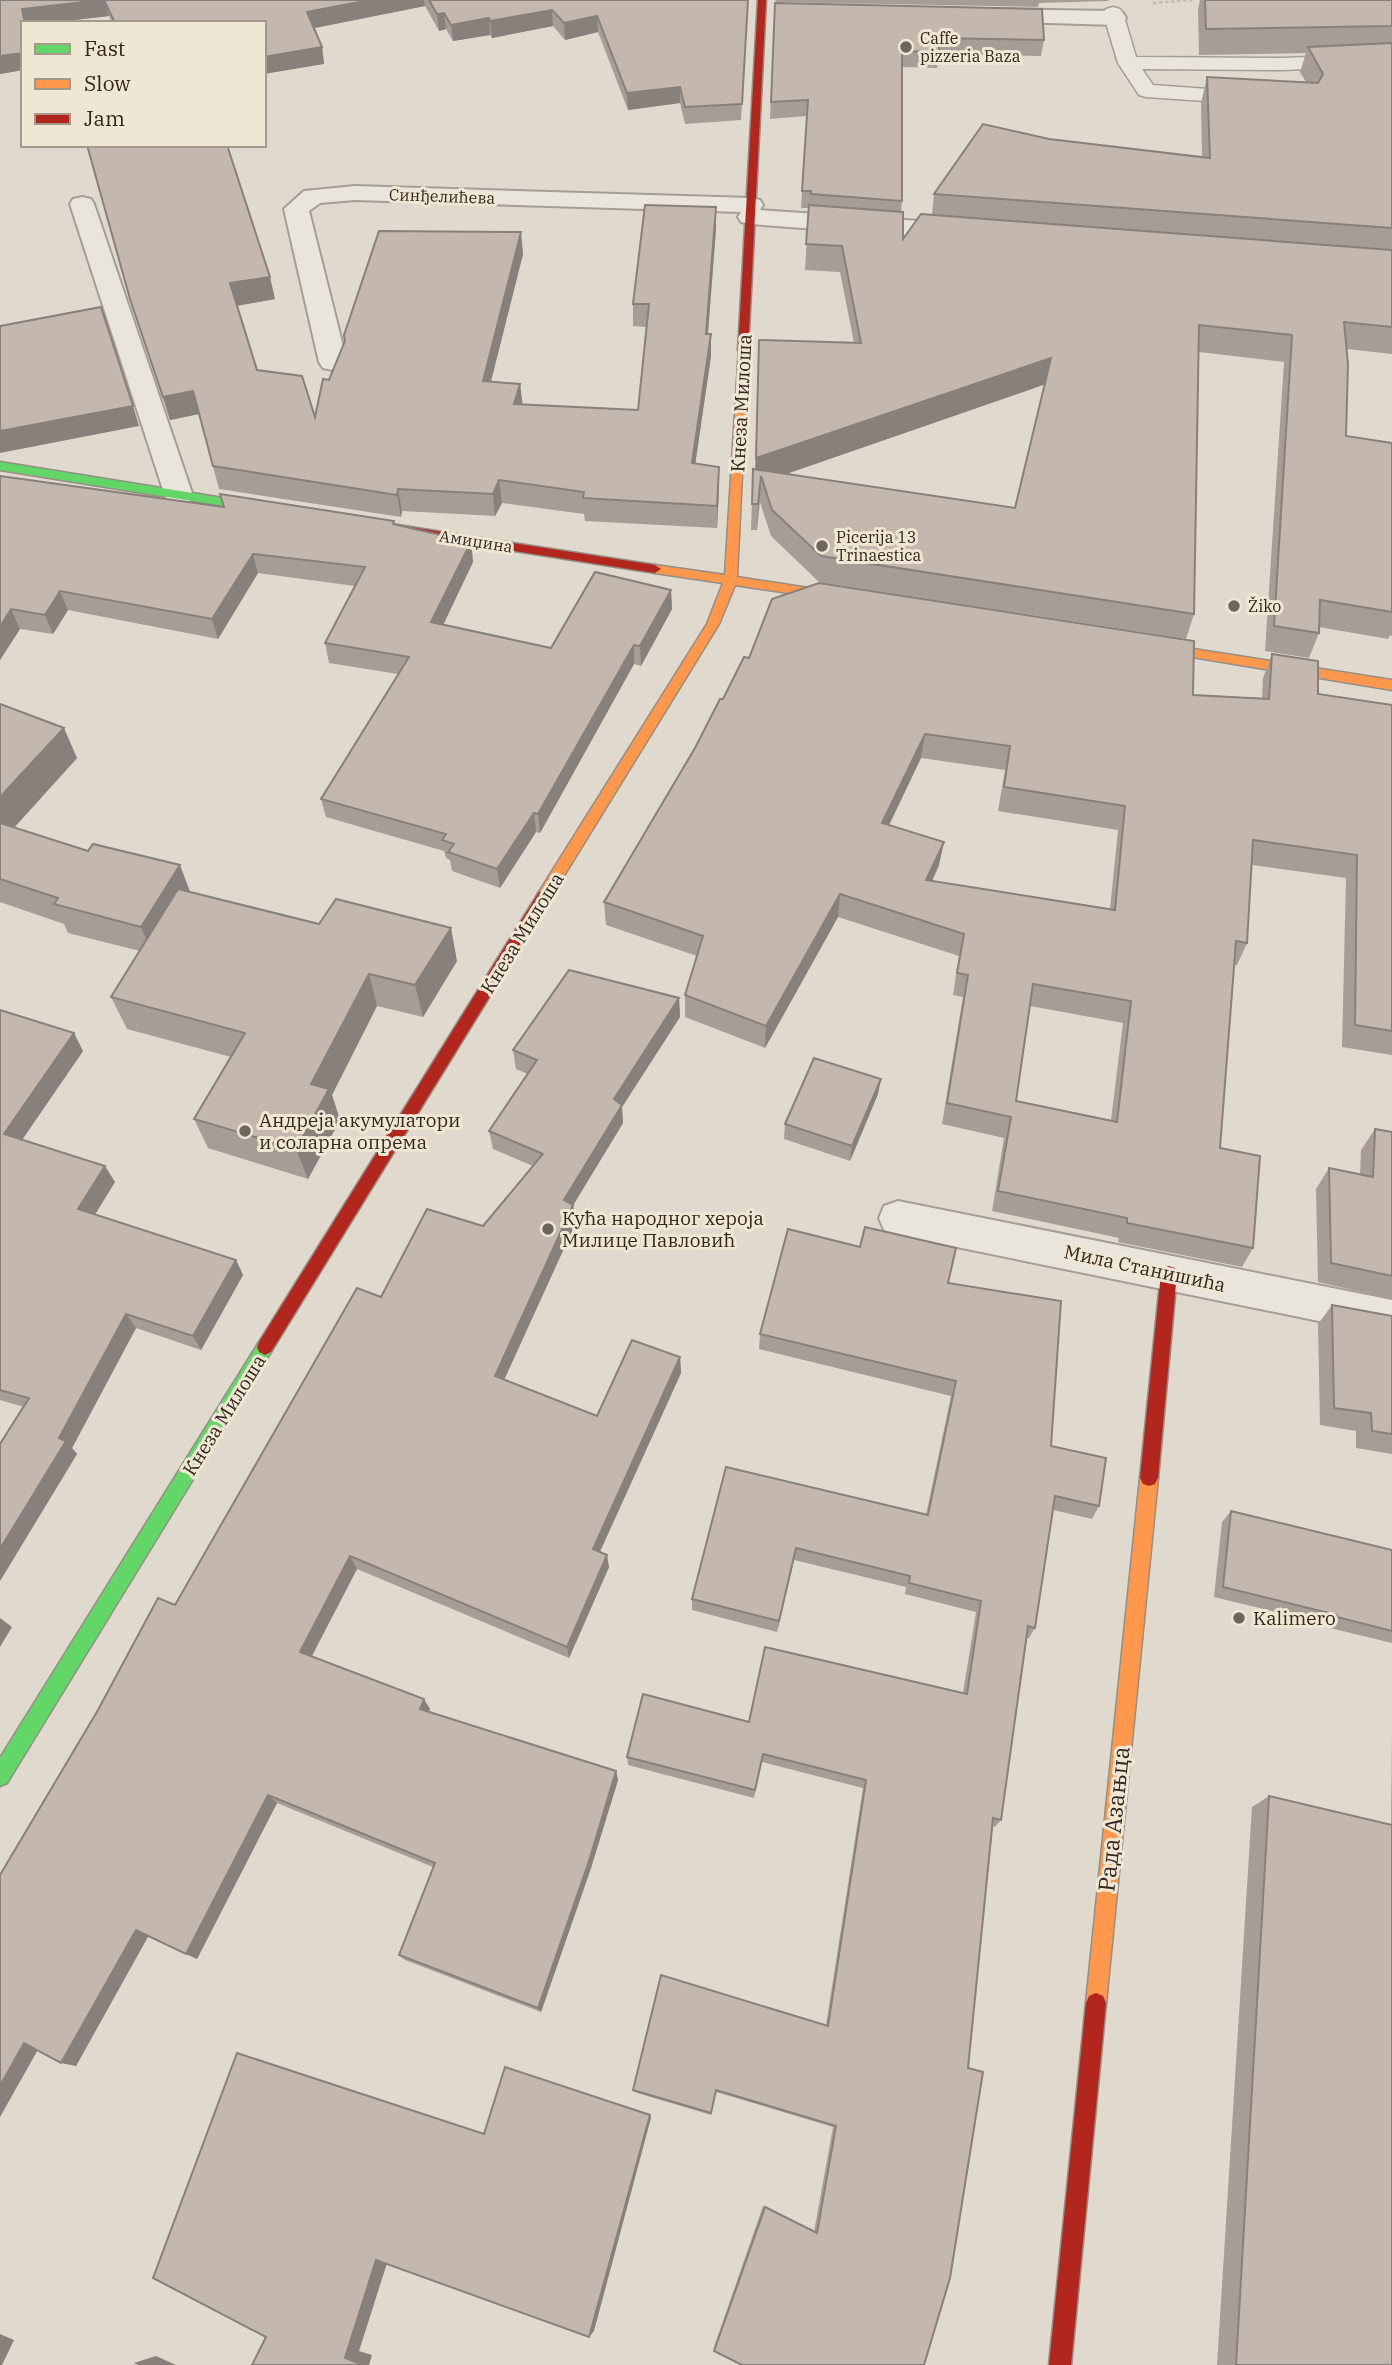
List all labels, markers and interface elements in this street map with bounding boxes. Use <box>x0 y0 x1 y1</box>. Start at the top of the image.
legend <box>21 21 266 147</box>
place label: Caffe pizzeria Baza <box>920 28 1021 66</box>
text: Fast <box>84 34 125 62</box>
marker: Caffe pizzeria Baza <box>898 39 914 55</box>
text: Slow <box>84 69 131 97</box>
text: Jam <box>84 104 125 132</box>
street label: Синђелићева <box>389 184 496 208</box>
street label: Кнеза Милоша <box>725 333 757 473</box>
street label: Амиџина <box>438 525 514 557</box>
place label: Picerija 13 Trinaestica <box>836 527 921 565</box>
marker: Picerija 13 Trinaestica <box>814 538 830 554</box>
place label: Žiko <box>1248 596 1281 616</box>
marker: Žiko <box>1226 598 1242 614</box>
street label: Кнеза Милоша <box>475 868 569 998</box>
place label: Андреја акумулатори и соларна опрема <box>259 1108 461 1154</box>
marker: Андреја акумулатори и соларна опрема <box>237 1123 253 1139</box>
place label: Кућа народног хероја Милице Павловић <box>562 1206 764 1252</box>
marker: Кућа народног хероја Милице Павловић <box>540 1221 556 1237</box>
street label: Мила Станишића <box>1062 1239 1228 1297</box>
street label: Кнеза Милоша <box>177 1350 271 1480</box>
place label: Kalimero <box>1253 1606 1336 1630</box>
marker: Kalimero <box>1231 1610 1247 1626</box>
street label: Рада Азањца <box>1090 1745 1136 1893</box>

